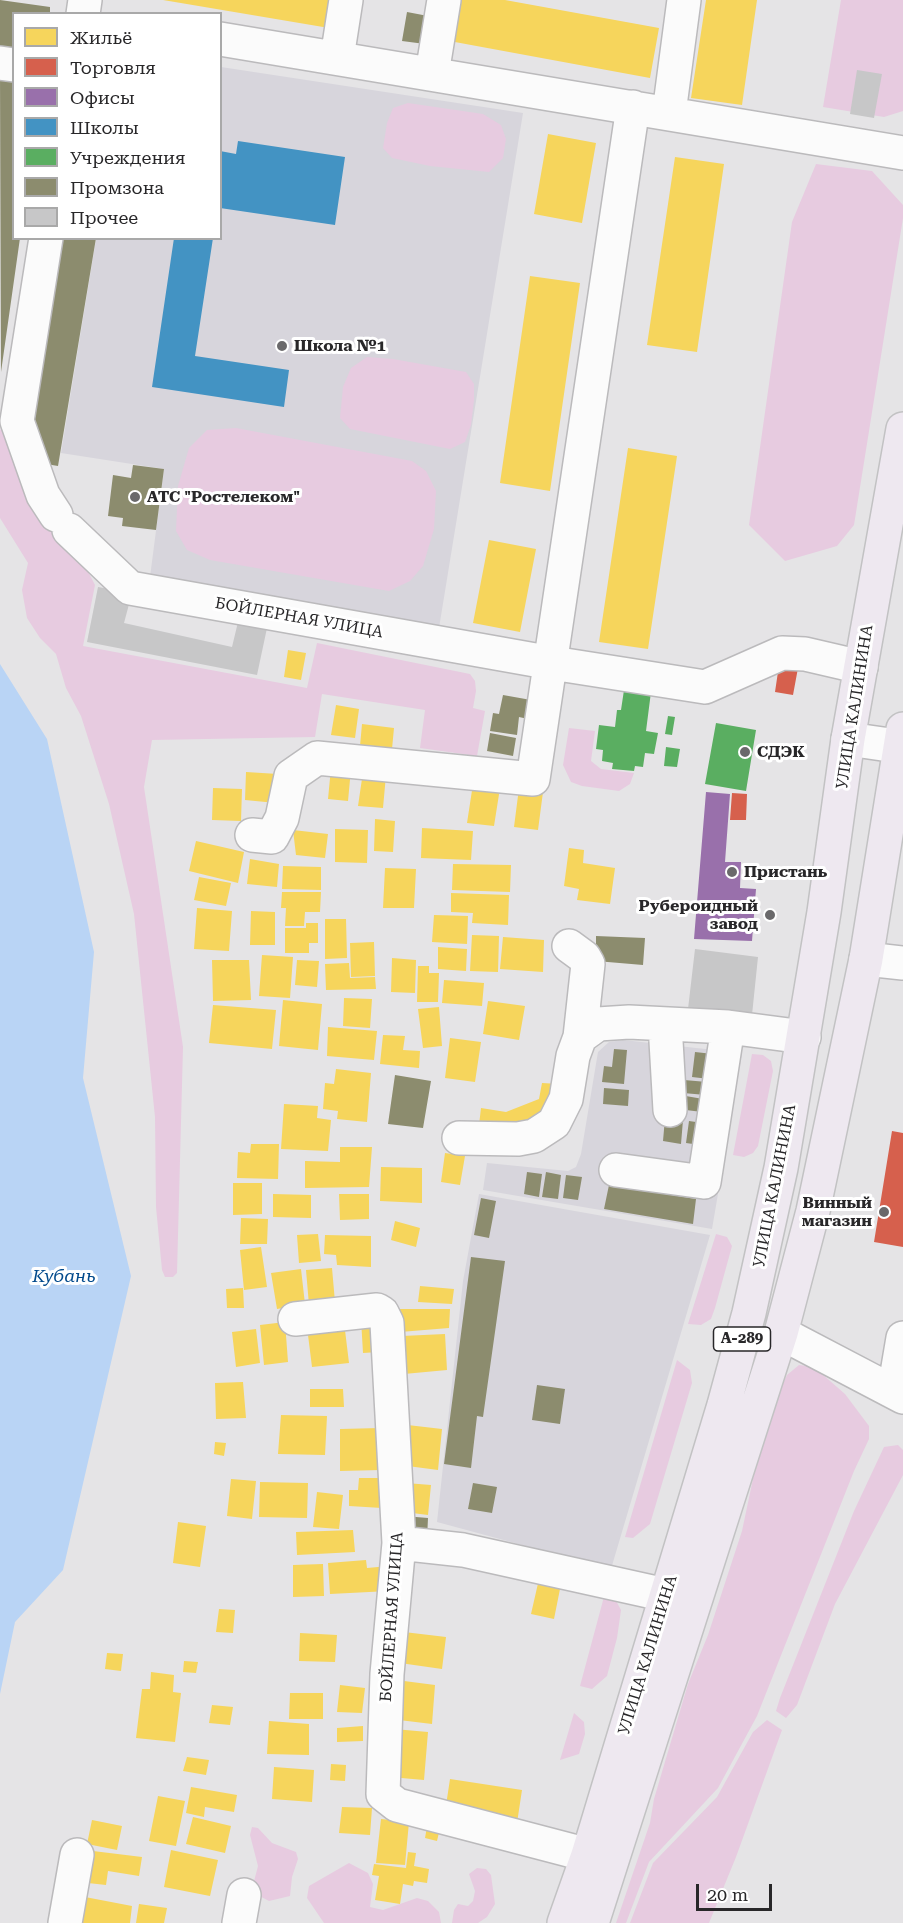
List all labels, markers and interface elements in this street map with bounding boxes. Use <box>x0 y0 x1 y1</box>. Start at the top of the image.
legend <box>12 12 222 240</box>
text: Жильё <box>70 27 132 48</box>
text: Торговля <box>70 57 156 78</box>
text: Офисы <box>70 87 135 108</box>
text: Школы <box>70 117 139 138</box>
text: Учреждения <box>70 147 185 168</box>
text: Промзона <box>70 177 164 198</box>
text: Прочее <box>70 207 138 228</box>
place label: Школа №1 <box>294 336 386 356</box>
marker: Школа №1 <box>275 339 289 353</box>
place label: АТС "Ростелеком" <box>147 487 300 507</box>
marker: АТС "Ростелеком" <box>128 490 142 504</box>
street label: БОЙЛЕРНАЯ УЛИЦА <box>213 594 385 642</box>
street label: УЛИЦА КАЛИНИНА <box>833 624 877 790</box>
place label: СДЭК <box>757 742 805 762</box>
marker: СДЭК <box>738 745 752 759</box>
place label: Пристань <box>744 862 827 882</box>
marker: Пристань <box>725 865 739 879</box>
place label: Рубероидный завод <box>639 896 758 934</box>
marker: Рубероидный завод <box>763 908 777 922</box>
street label: УЛИЦА КАЛИНИНА <box>750 1103 800 1269</box>
place label: Винный магазин <box>802 1193 872 1231</box>
marker: Винный магазин <box>877 1205 891 1219</box>
water label: Кубань <box>32 1266 96 1288</box>
road number: А-289 <box>714 1327 771 1351</box>
street label: БОЙЛЕРНАЯ УЛИЦА <box>376 1531 408 1703</box>
street label: УЛИЦА КАЛИНИНА <box>615 1573 681 1737</box>
scale bar <box>699 1872 776 1910</box>
text: 20 m <box>707 1884 748 1905</box>

